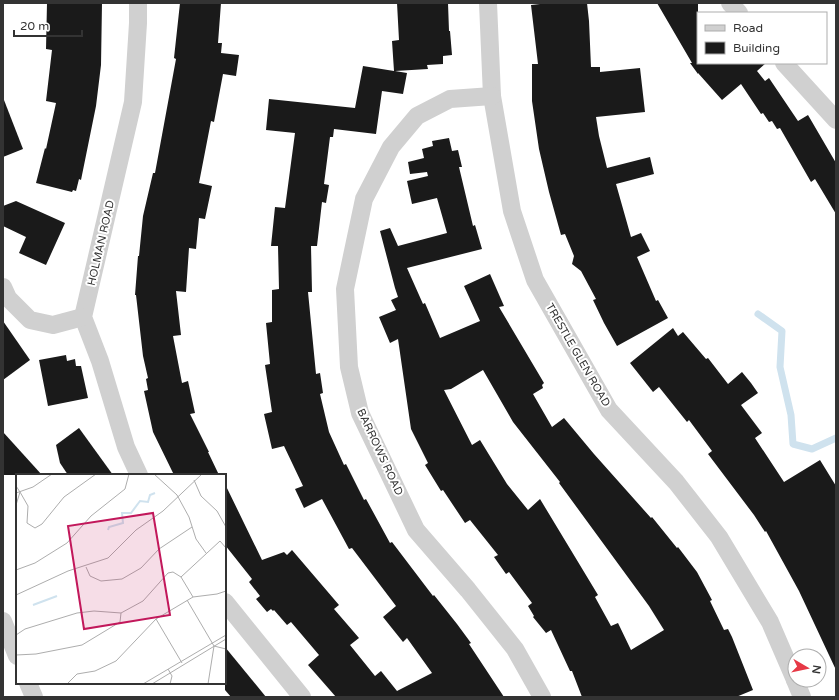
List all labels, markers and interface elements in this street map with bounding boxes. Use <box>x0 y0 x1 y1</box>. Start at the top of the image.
scale bar <box>14 12 82 38</box>
legend <box>697 12 827 64</box>
text: 20 m <box>20 19 49 33</box>
text: Road <box>733 21 763 35</box>
text: Building <box>733 41 780 55</box>
street label: HOLMAN ROAD <box>85 199 117 287</box>
street label: TRESTLE GLEN ROAD <box>543 301 613 409</box>
street label: BARROWS ROAD <box>354 407 406 497</box>
inset map <box>16 474 226 684</box>
north arrow <box>787 648 827 688</box>
text: N <box>809 664 823 675</box>

